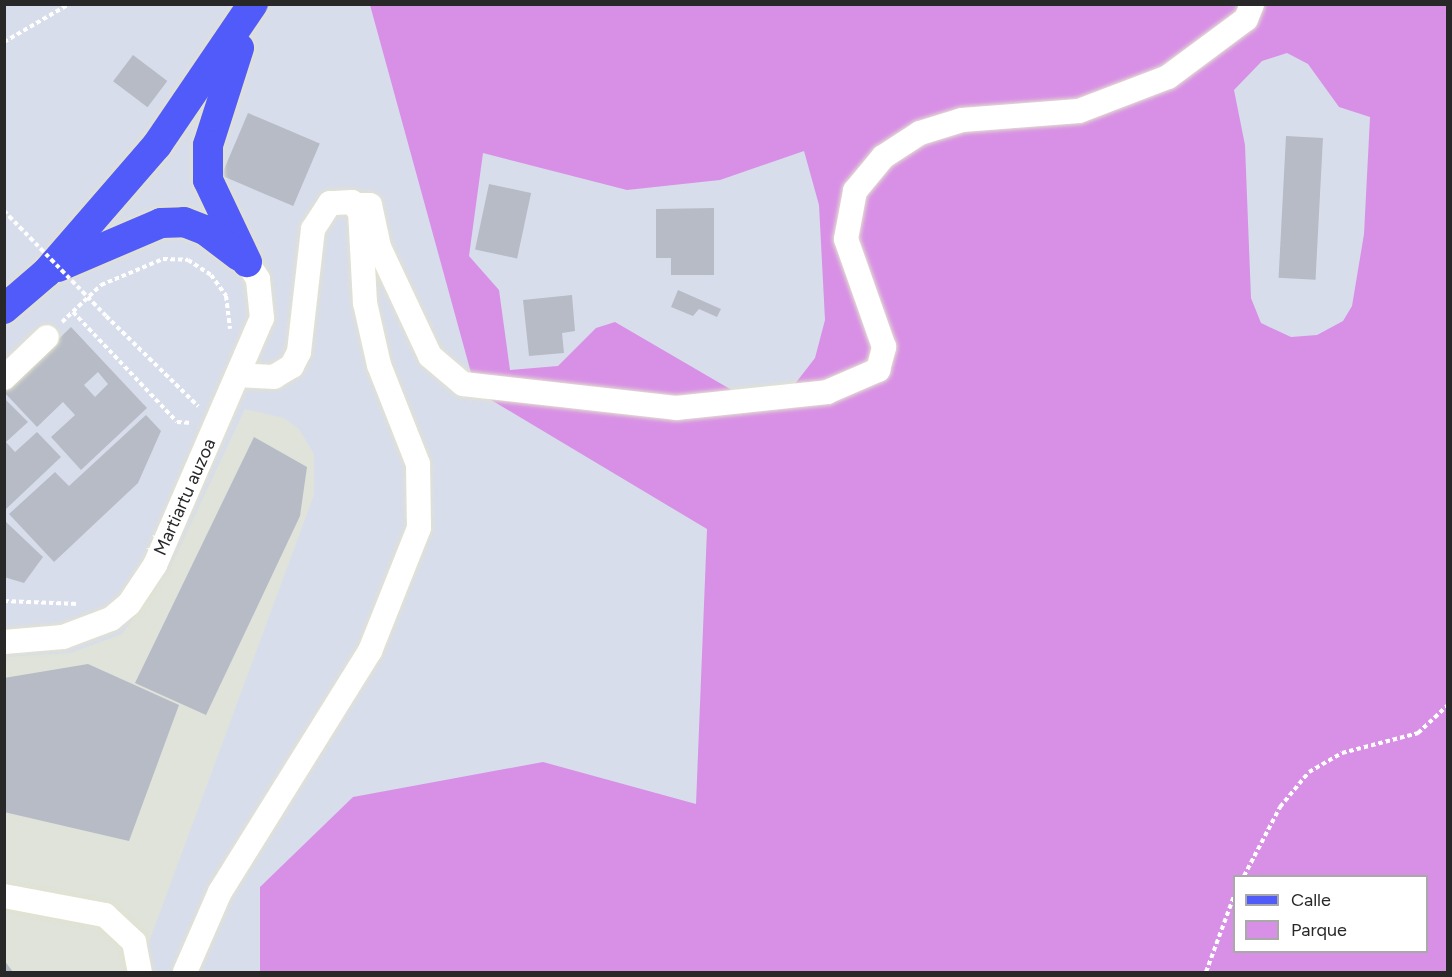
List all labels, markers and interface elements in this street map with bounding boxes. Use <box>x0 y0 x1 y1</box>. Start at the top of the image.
street label: Martiartu auzoa <box>150 435 220 559</box>
legend <box>1233 875 1428 953</box>
text: Calle <box>1291 889 1331 911</box>
text: Parque <box>1291 919 1347 941</box>

